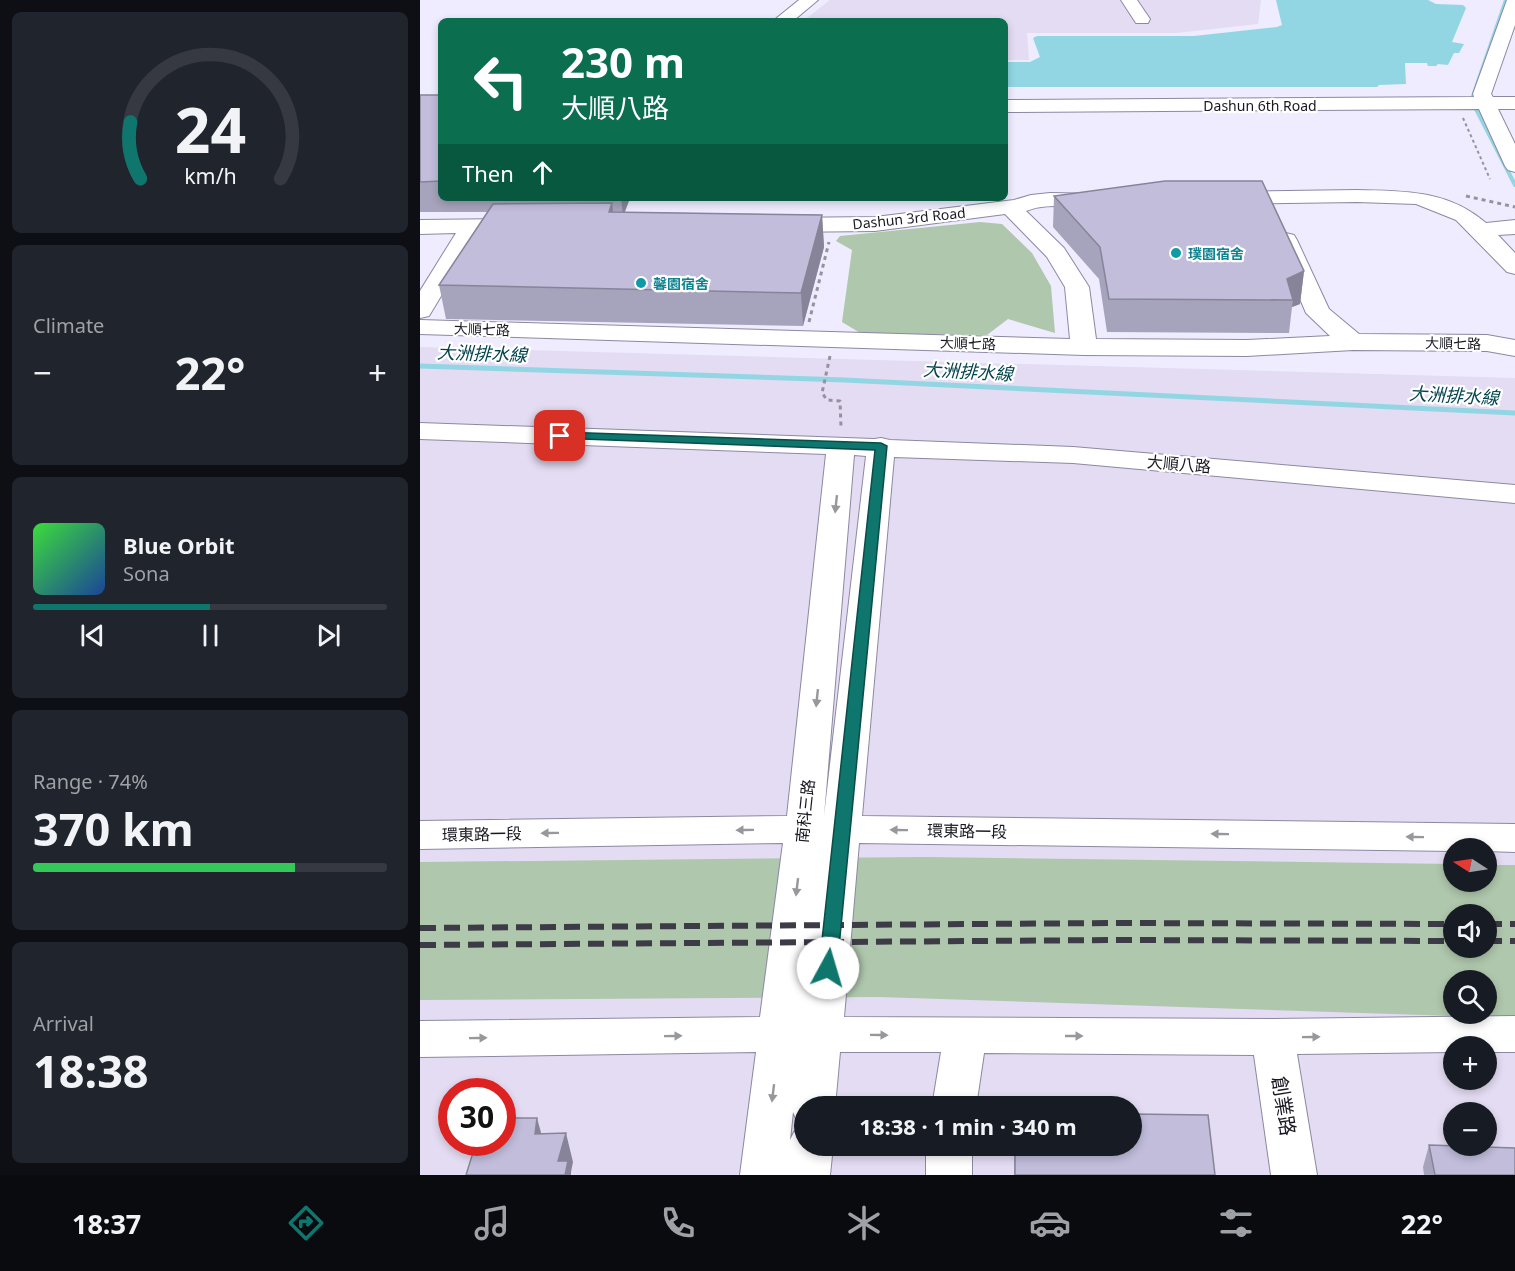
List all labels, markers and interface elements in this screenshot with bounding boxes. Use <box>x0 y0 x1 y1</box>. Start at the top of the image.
text: 230 m <box>561 33 685 90</box>
icon: left <box>462 42 540 120</box>
text: 24 <box>174 86 246 171</box>
text: 大順八路 <box>561 89 669 126</box>
street label: Dashun 6th Road <box>1203 96 1317 115</box>
icon: ahead <box>526 156 559 189</box>
text: Then <box>462 158 514 188</box>
text: km/h <box>184 162 236 191</box>
street label: Dashun 3rd Road <box>851 203 967 233</box>
place label: 璞園宿舍 <box>1188 244 1244 263</box>
marker: 璞園宿舍 <box>1169 246 1183 260</box>
place label: 馨園宿舍 <box>653 274 709 293</box>
marker: 馨園宿舍 <box>634 276 648 290</box>
text: Climate <box>33 312 104 339</box>
street label: 大順七路 <box>454 319 510 339</box>
street label: 大順七路 <box>940 333 996 353</box>
street label: 大順七路 <box>1425 333 1481 353</box>
water label: 大洲排水線 <box>437 339 529 367</box>
text: 22° <box>175 342 245 403</box>
text: − <box>33 350 52 395</box>
text: + <box>368 350 387 395</box>
water label: 大洲排水線 <box>922 357 1016 385</box>
water label: 大洲排水線 <box>1408 381 1502 409</box>
pin <box>534 410 585 461</box>
icon: arrive <box>543 419 576 452</box>
street label: 大順八路 <box>1146 450 1212 478</box>
one-way arrow <box>831 495 841 514</box>
text: Blue Orbit <box>123 530 235 560</box>
text: Sona <box>123 560 170 587</box>
icon: previous <box>76 619 109 652</box>
icon: pause <box>194 619 227 652</box>
icon: next <box>312 619 345 652</box>
one-way arrow <box>812 689 822 708</box>
text: Range · 74% <box>33 768 148 795</box>
street label: 南科三路 <box>791 778 819 844</box>
text: 370 km <box>33 798 194 859</box>
street label: 環東路一段 <box>927 819 1007 843</box>
street label: 環東路一段 <box>442 822 522 846</box>
one-way arrow <box>736 825 755 835</box>
one-way arrow <box>889 825 908 835</box>
one-way arrow <box>541 828 560 838</box>
one-way arrow <box>1210 830 1229 839</box>
one-way arrow <box>1405 832 1424 842</box>
north arrow <box>1443 838 1497 892</box>
map controls <box>1443 838 1497 1156</box>
one-way arrow <box>792 878 802 897</box>
button: sound <box>1443 904 1497 958</box>
position arrow <box>796 936 860 1000</box>
button: search <box>1443 970 1497 1024</box>
text: Arrival <box>33 1010 94 1037</box>
one-way arrow <box>869 1030 888 1040</box>
one-way arrow <box>664 1031 683 1041</box>
one-way arrow <box>1064 1031 1083 1041</box>
one-way arrow <box>1301 1032 1320 1041</box>
one-way arrow <box>469 1033 488 1043</box>
button: + <box>1443 1036 1497 1090</box>
text: 18:38 <box>33 1040 149 1101</box>
street label: 創業路 <box>1266 1074 1302 1138</box>
speed limit sign: 30 <box>438 1078 516 1156</box>
one-way arrow <box>768 1084 778 1103</box>
button: − <box>1443 1102 1497 1156</box>
text: 18:38 · 1 min · 340 m <box>859 1111 1077 1141</box>
icon: directions <box>285 1202 327 1244</box>
icon: music <box>471 1202 513 1244</box>
icon: phone <box>657 1202 699 1244</box>
icon: climate <box>843 1202 885 1244</box>
icon: car <box>1029 1202 1071 1244</box>
icon: filters <box>1215 1202 1257 1244</box>
text: 18:37 <box>72 1205 141 1242</box>
text: 22° <box>1401 1205 1443 1242</box>

